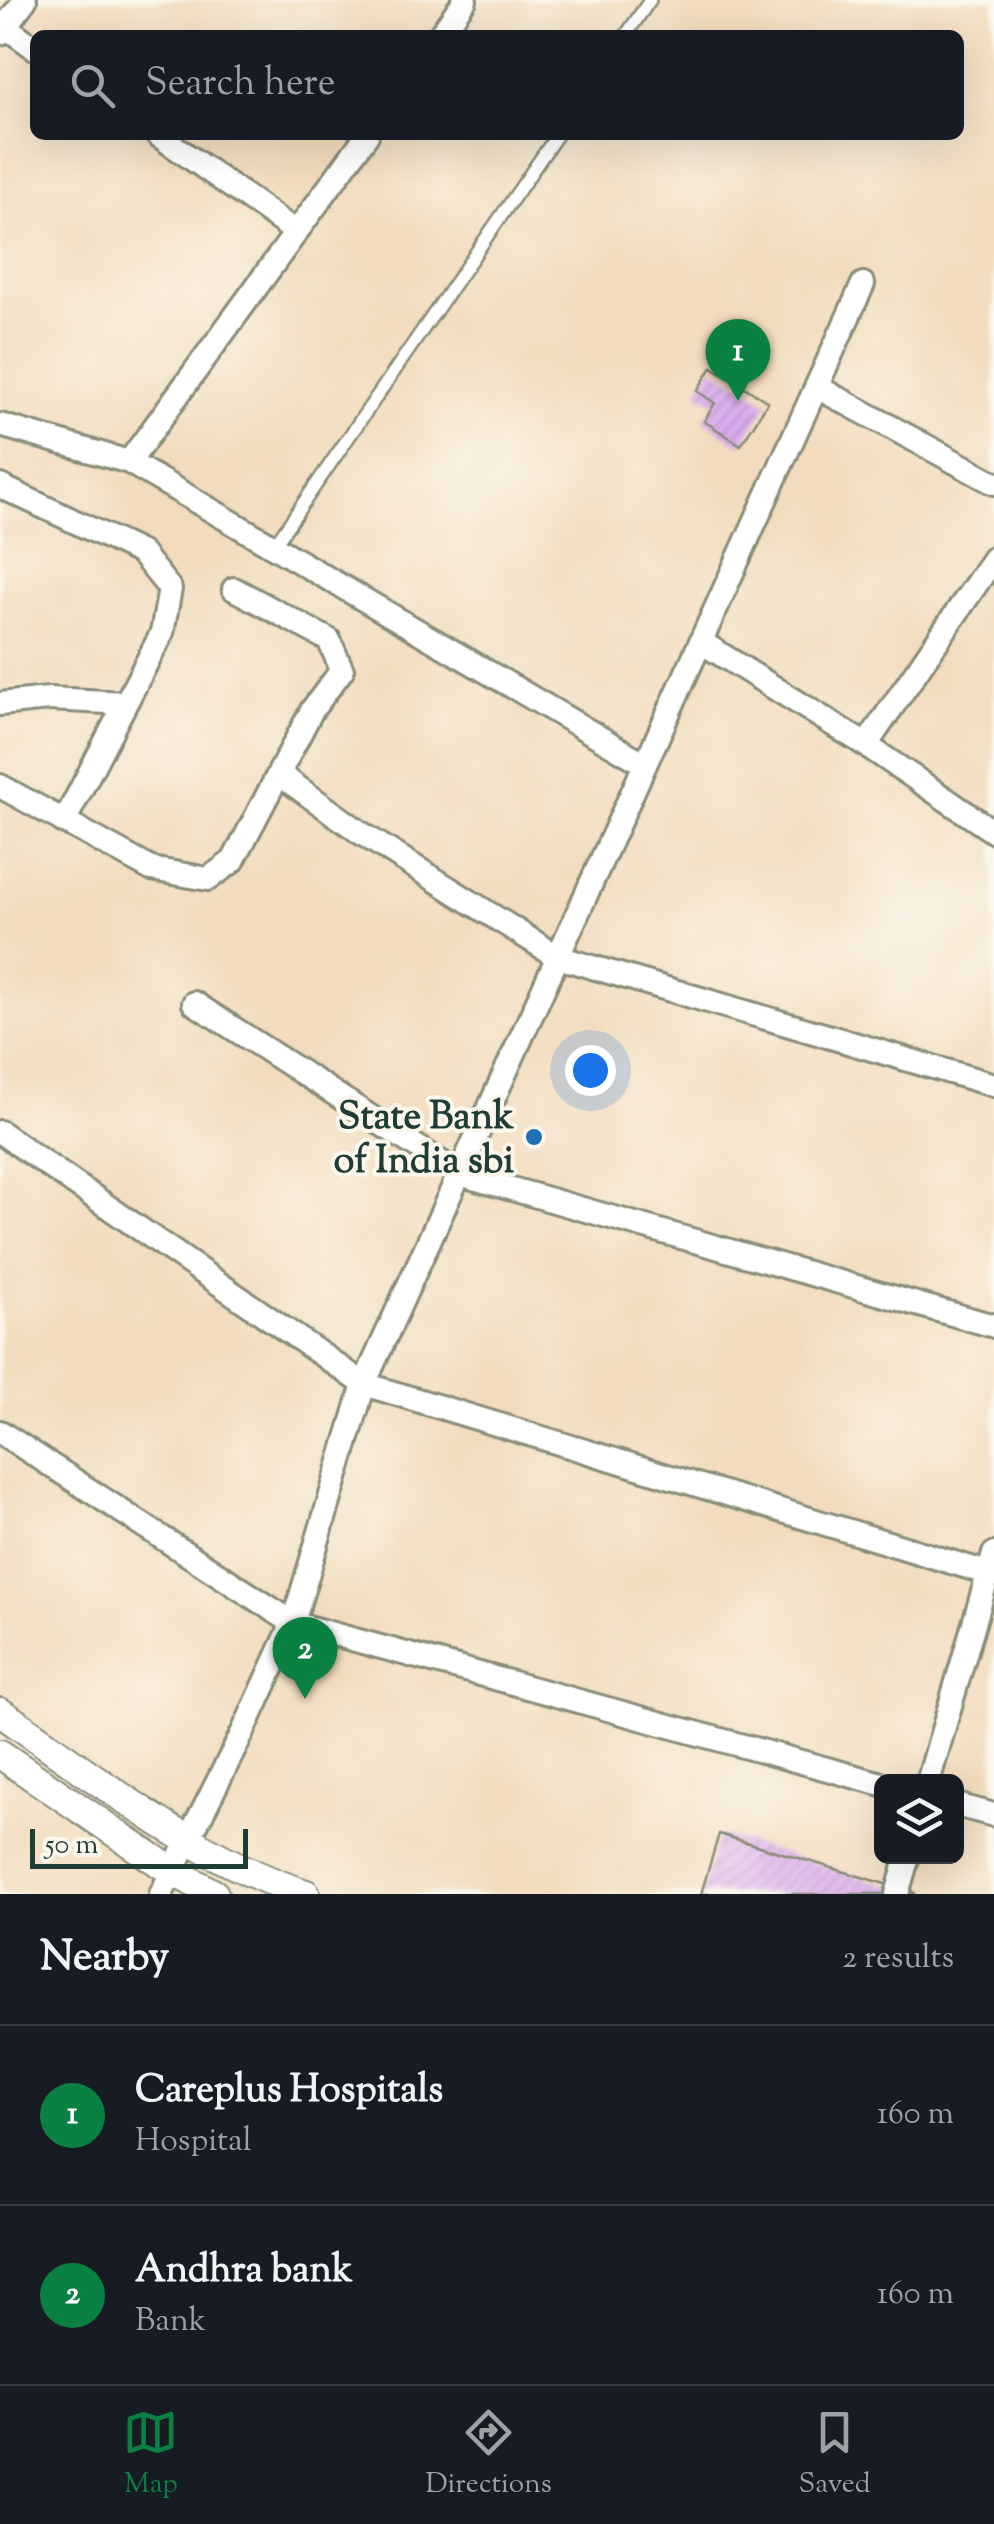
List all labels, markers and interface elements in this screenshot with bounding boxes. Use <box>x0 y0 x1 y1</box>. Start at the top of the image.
search box <box>30 30 964 140</box>
icon: search <box>65 58 120 113</box>
text: Search here <box>145 58 336 112</box>
pin: 1 <box>706 318 770 401</box>
your location <box>565 1045 616 1096</box>
place label: State Bank of India sbi <box>333 1092 514 1190</box>
marker: State Bank of India sbi <box>523 1126 545 1148</box>
pin: 2 <box>272 1616 338 1699</box>
map controls <box>874 1774 964 1864</box>
button: layers <box>874 1774 964 1864</box>
scale bar <box>30 1824 248 1868</box>
text: 50 m <box>45 1826 99 1866</box>
text: Nearby <box>40 1929 169 1989</box>
text: 2 results <box>842 1936 954 1982</box>
text: Careplus Hospitals <box>135 2065 443 2119</box>
text: 1 <box>67 2092 78 2138</box>
text: 160 m <box>877 2092 954 2138</box>
text: Hospital <box>135 2119 252 2165</box>
text: Andhra bank <box>135 2245 353 2299</box>
text: 2 <box>65 2272 80 2318</box>
text: 160 m <box>877 2272 954 2318</box>
text: Bank <box>135 2299 206 2345</box>
tab: Map <box>123 2405 178 2505</box>
tab: Directions <box>425 2405 552 2505</box>
tab: Saved <box>799 2405 871 2505</box>

